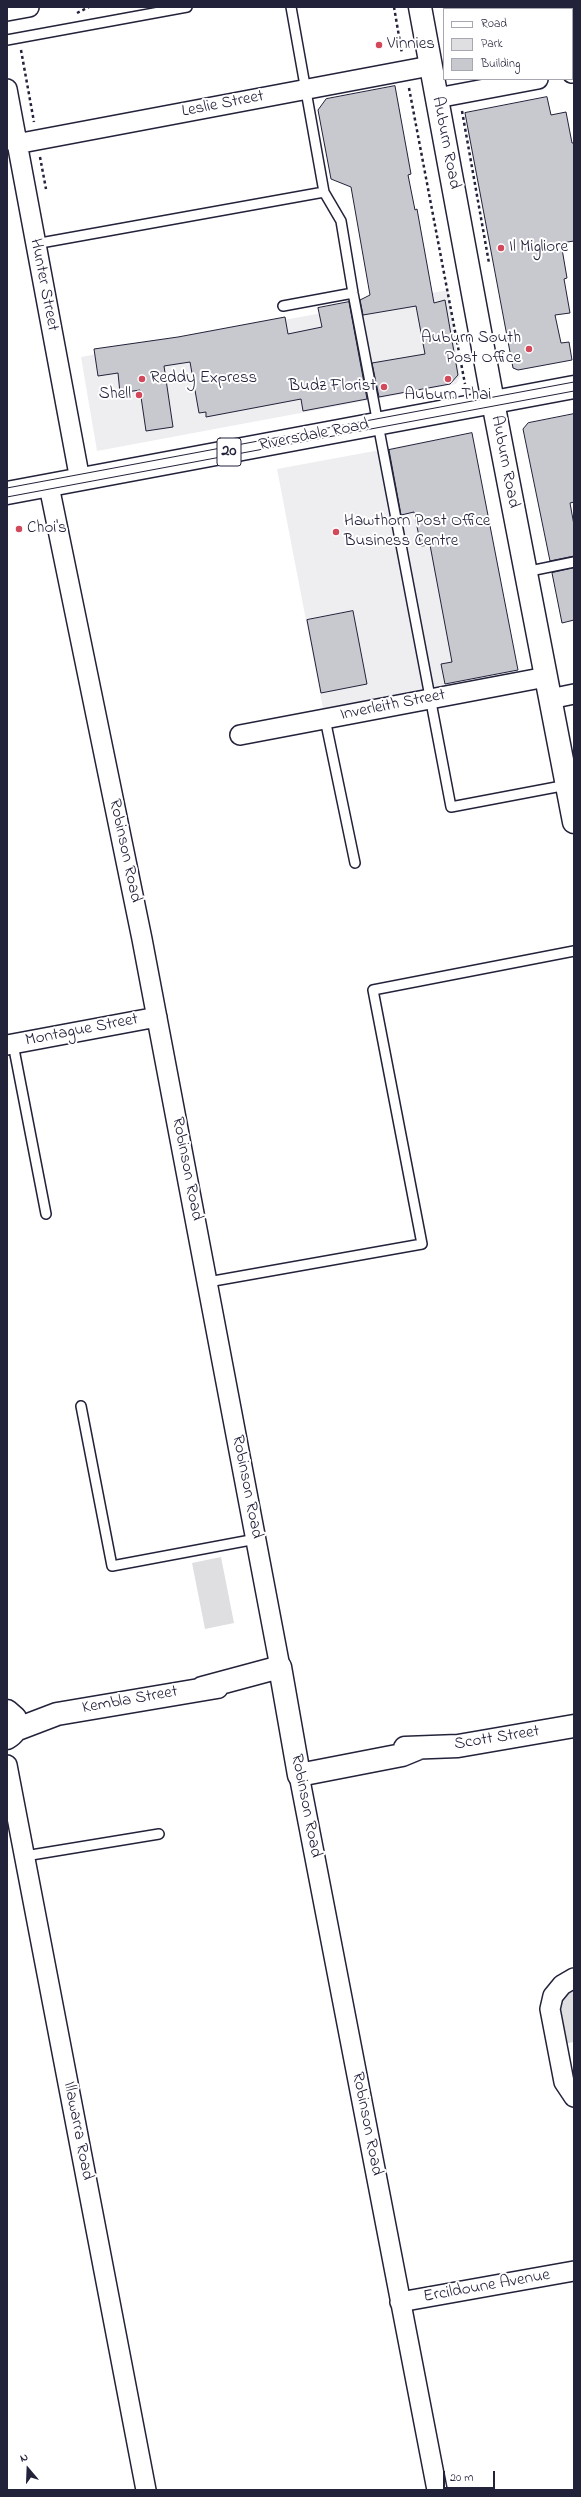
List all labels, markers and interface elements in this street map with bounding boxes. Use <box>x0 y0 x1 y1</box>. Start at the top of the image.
legend <box>443 8 573 80</box>
text: Road <box>481 15 507 33</box>
place label: Vinnies <box>387 35 435 55</box>
text: Park <box>481 35 503 53</box>
marker: Vinnies <box>374 40 384 50</box>
text: Building <box>481 55 520 73</box>
street label: Leslie Street <box>180 87 266 123</box>
street label: Auburn Road <box>426 95 464 191</box>
street label: Hunter Street <box>24 237 62 333</box>
place label: Il Migliore <box>509 238 568 258</box>
marker: Il Migliore <box>496 243 506 253</box>
place label: Auburn South Post Office <box>421 329 521 369</box>
marker: Auburn South Post Office <box>524 344 534 354</box>
place label: Reddy Express <box>150 369 257 389</box>
marker: Reddy Express <box>137 374 147 384</box>
marker: Auburn Thai <box>443 374 453 384</box>
place label: Budz Florist <box>289 377 376 397</box>
marker: Budz Florist <box>379 382 389 392</box>
place label: Shell <box>99 385 131 405</box>
place label: Auburn Thai <box>405 386 491 406</box>
marker: Shell <box>134 390 144 400</box>
street label: Auburn Road <box>485 414 523 510</box>
street label: Riversdale Road <box>257 415 371 457</box>
road number: 20 <box>217 438 241 466</box>
place label: Hawthorn Post Office Business Centre <box>344 512 490 552</box>
place label: Choi's <box>27 519 67 539</box>
marker: Choi's <box>14 524 24 534</box>
marker: Hawthorn Post Office Business Centre <box>331 527 341 537</box>
street label: Inverleith Street <box>339 686 447 726</box>
street label: Robinson Road <box>103 797 145 905</box>
street label: Montague Street <box>24 1010 140 1052</box>
street label: Robinson Road <box>166 1115 206 1223</box>
street label: Robinson Road <box>226 1433 266 1541</box>
street label: Kembla Street <box>81 1683 179 1719</box>
street label: Scott Street <box>453 1722 541 1756</box>
street label: Robinson Road <box>285 1752 325 1860</box>
street label: Robinson Road <box>346 2070 386 2178</box>
street label: Illawarra Road <box>57 2080 97 2182</box>
street label: Ercildoune Avenue <box>422 2266 552 2308</box>
north arrow <box>8 2449 48 2489</box>
text: N <box>18 2449 30 2466</box>
scale bar <box>445 2463 497 2489</box>
text: 20 m <box>450 2469 473 2487</box>

